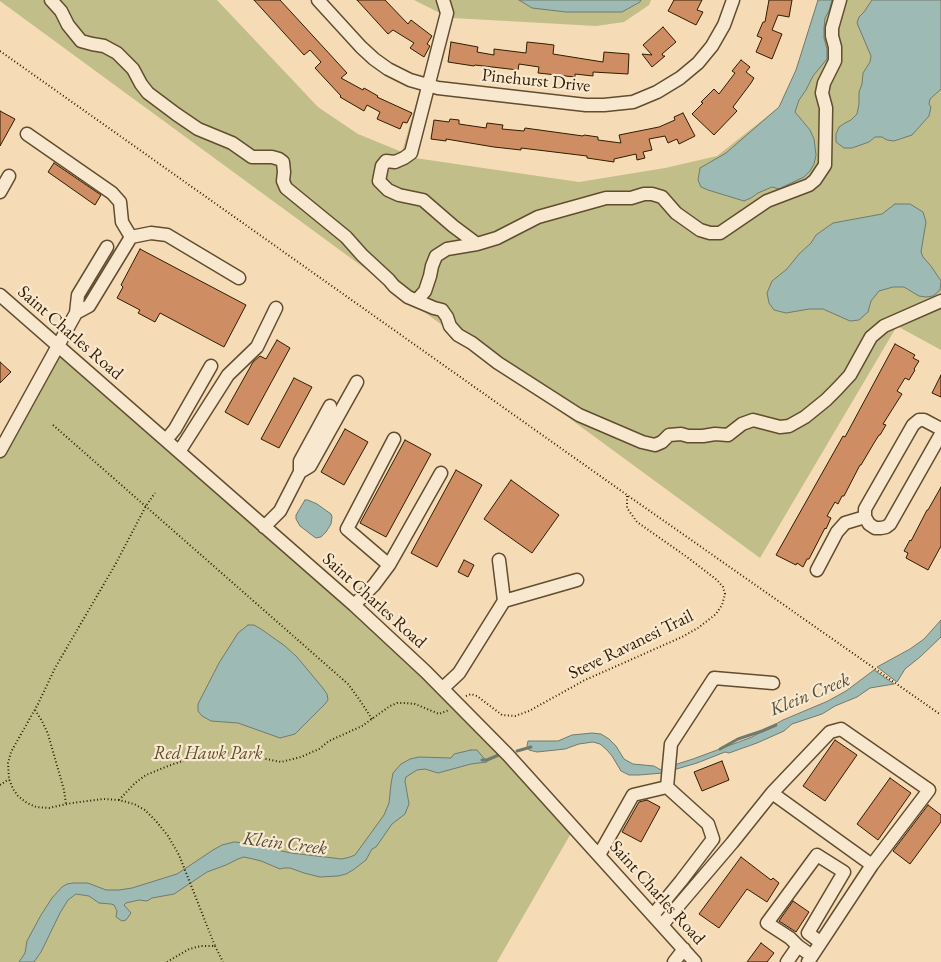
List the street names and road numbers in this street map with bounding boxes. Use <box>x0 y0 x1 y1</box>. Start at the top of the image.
street label: Pinehurst Drive <box>481 65 591 97</box>
street label: Saint Charles Road <box>13 281 127 385</box>
street label: Saint Charles Road <box>318 549 430 653</box>
street label: Steve Ravanesi Trail <box>565 605 697 685</box>
street label: Saint Charles Road <box>605 837 709 949</box>

